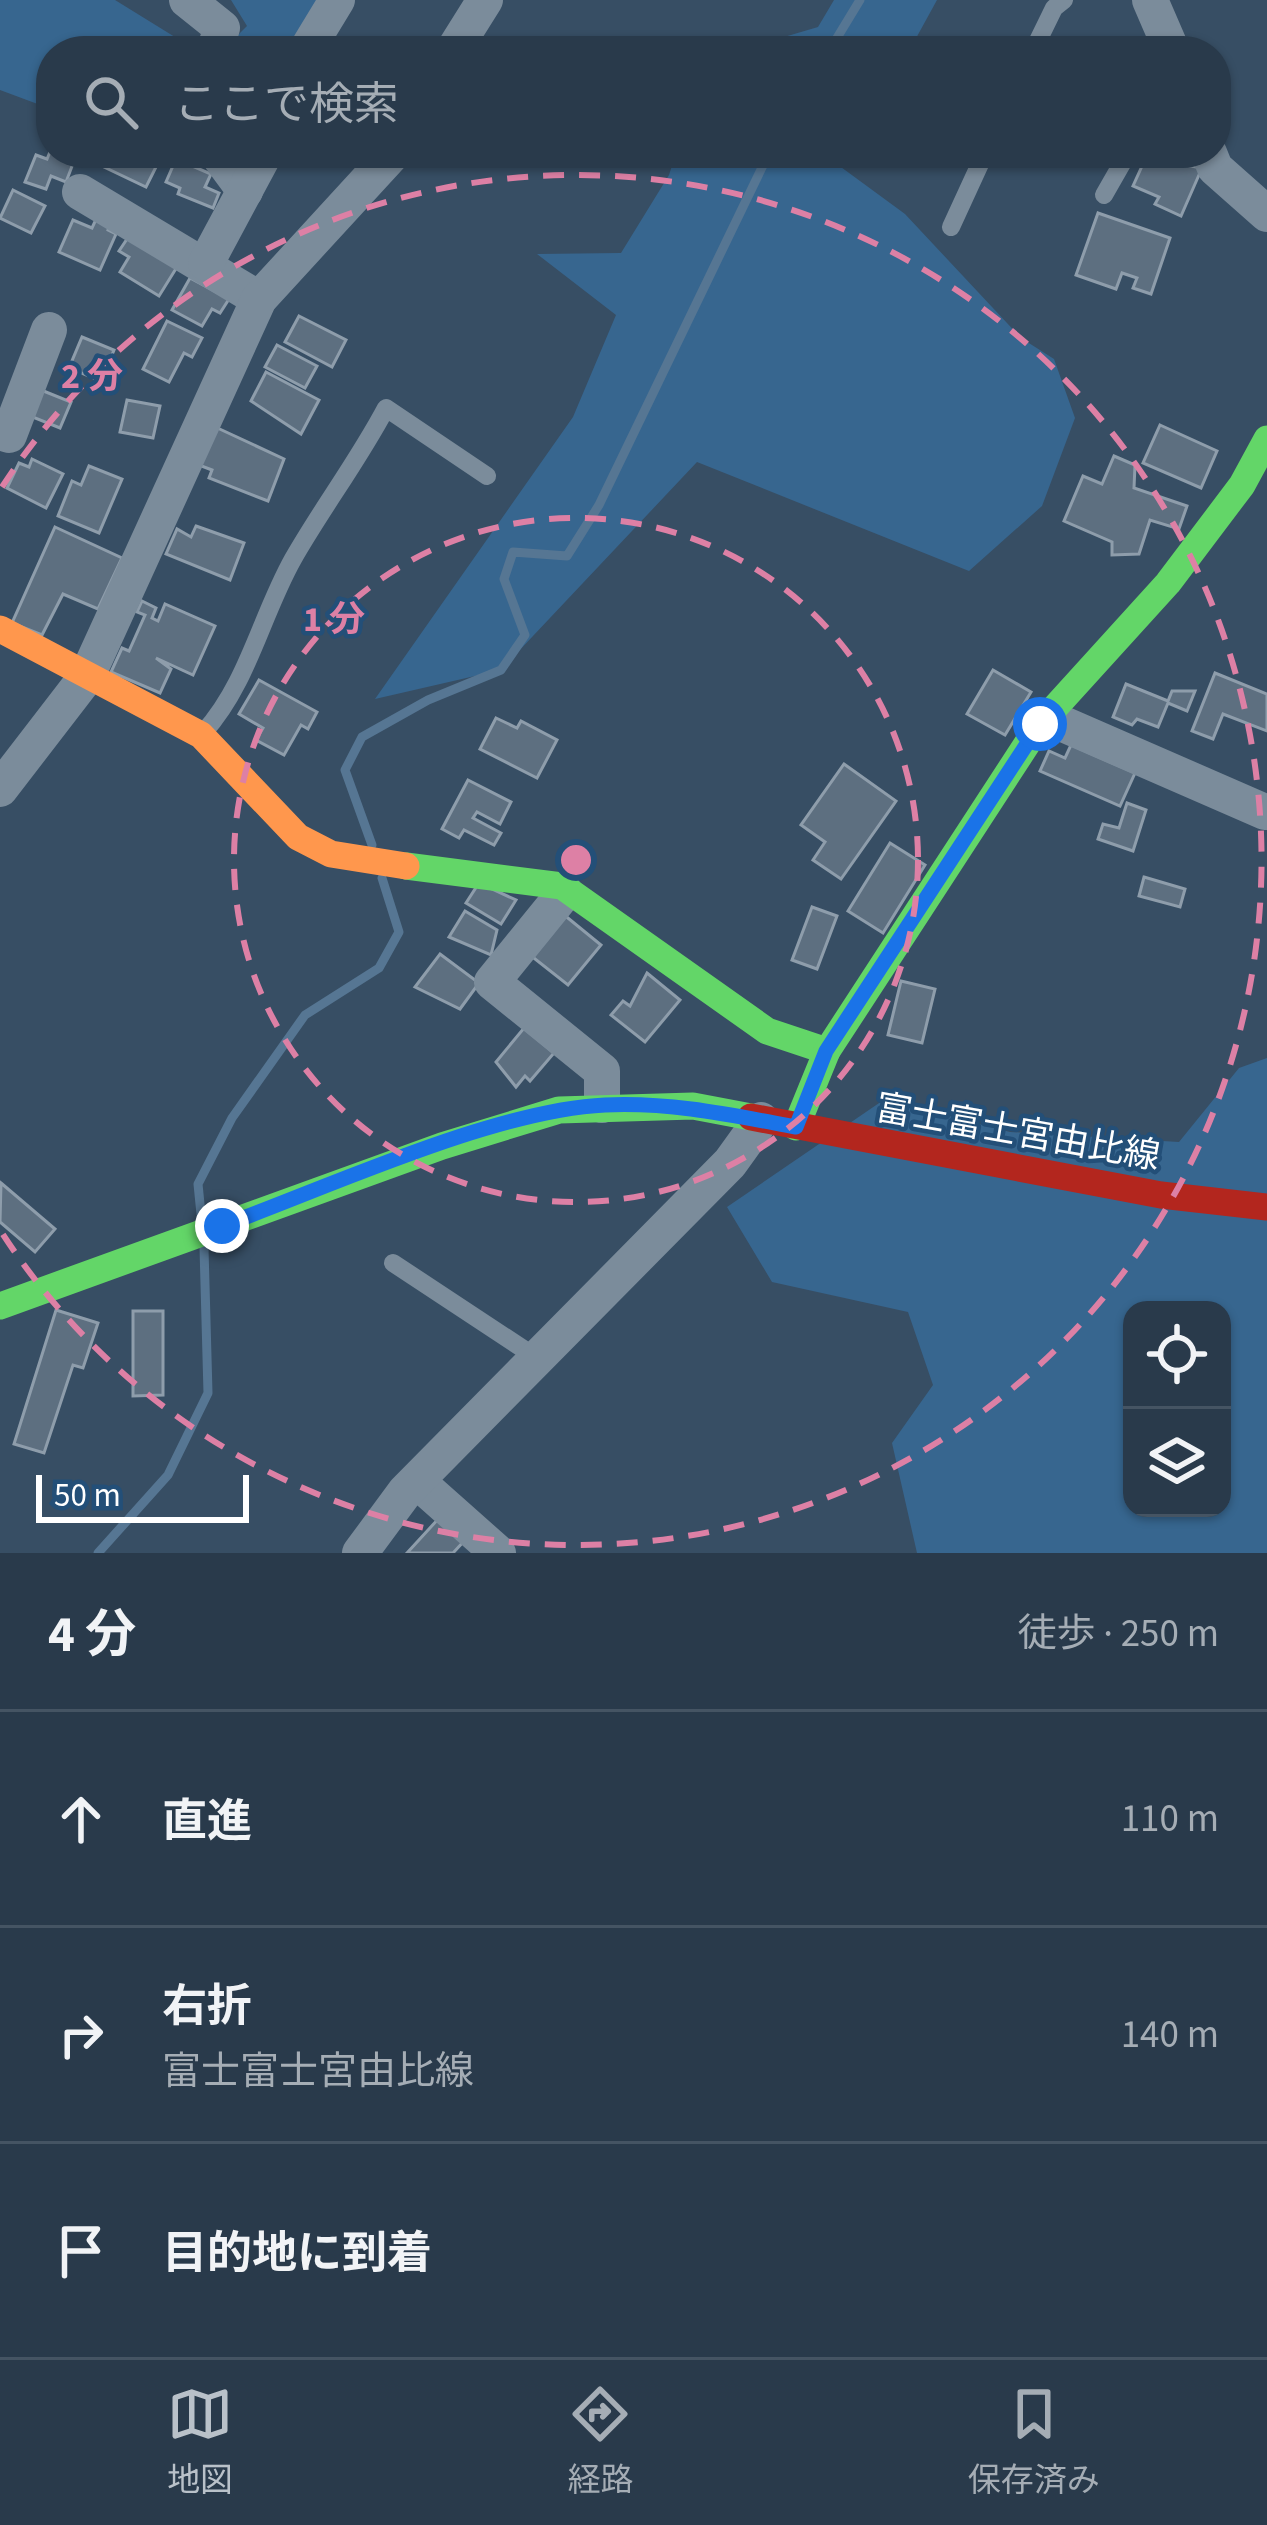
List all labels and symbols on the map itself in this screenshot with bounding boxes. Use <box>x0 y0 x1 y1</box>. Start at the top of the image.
text: 2 分 <box>61 351 123 402</box>
text: 1 分 <box>303 594 365 645</box>
route start <box>1013 697 1067 751</box>
centre of rings <box>555 839 597 881</box>
street label: 富士富士宮由比線 <box>871 1082 1164 1183</box>
route end <box>195 1199 249 1253</box>
scale bar <box>36 1469 249 1522</box>

